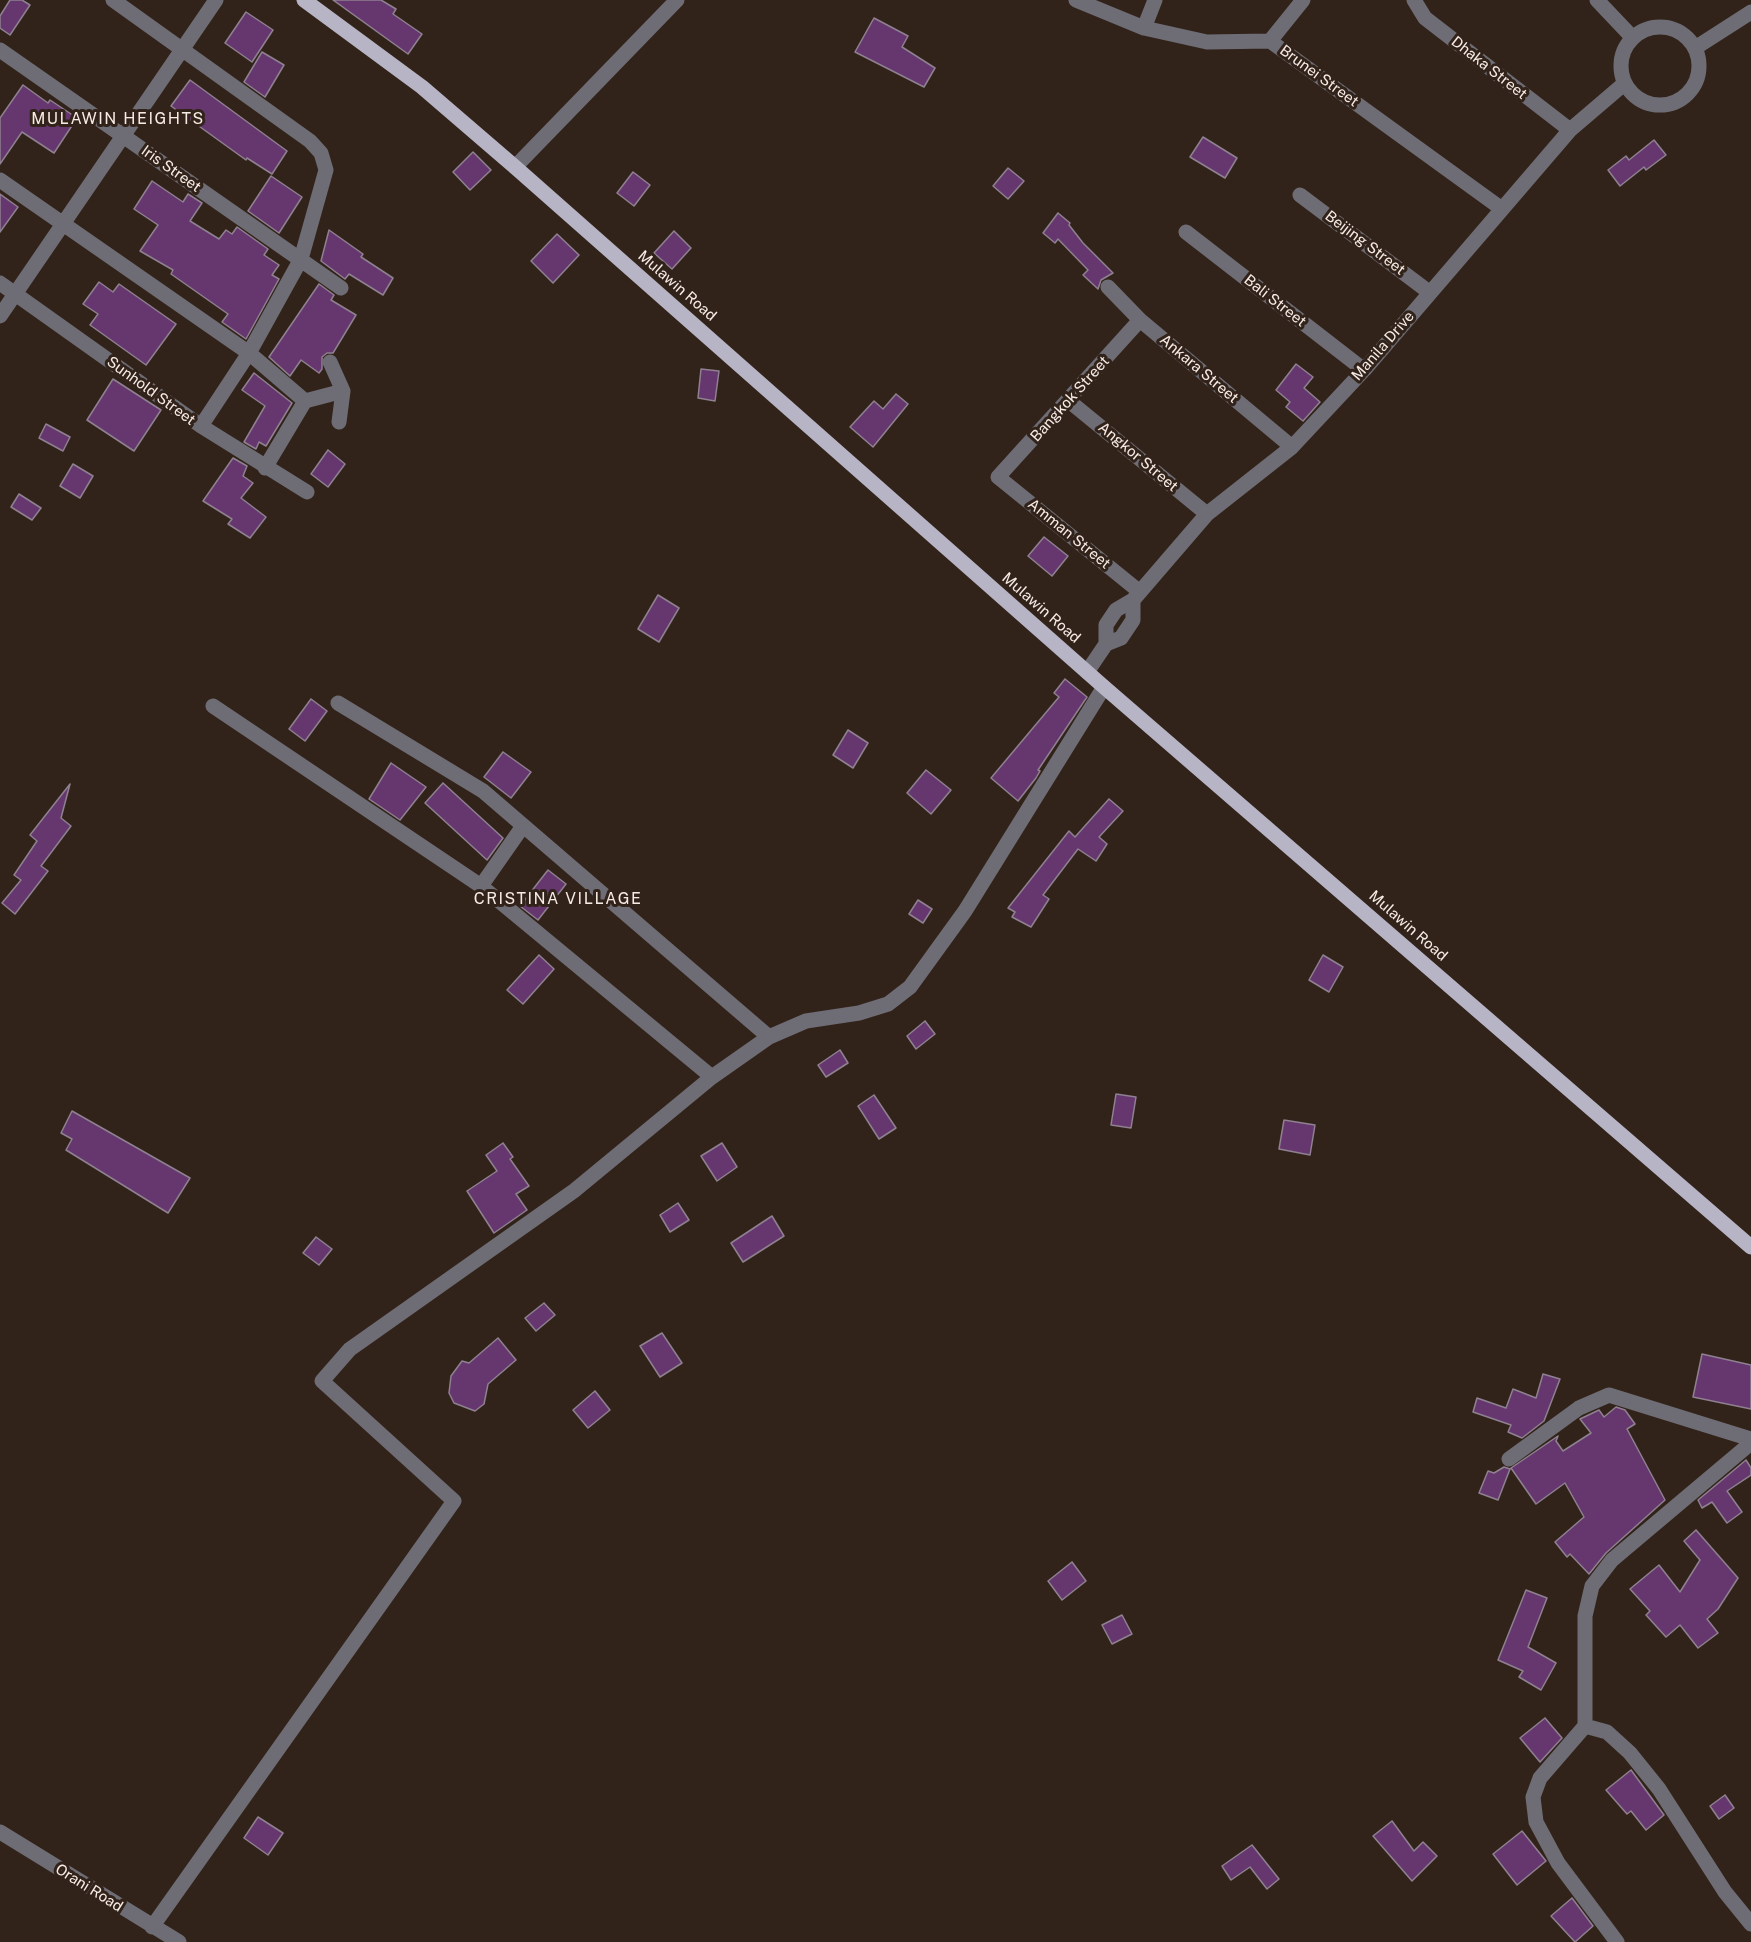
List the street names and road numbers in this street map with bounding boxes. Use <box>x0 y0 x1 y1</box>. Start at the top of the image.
street label: Dhaka Street <box>1447 33 1531 103</box>
street label: Brunei Street <box>1276 41 1362 111</box>
street label: Iris Street <box>138 142 204 196</box>
street label: Beijing Street <box>1321 207 1409 279</box>
street label: Mulawin Road <box>634 247 720 325</box>
street label: Bali Street <box>1240 271 1310 331</box>
street label: Manila Drive <box>1348 308 1418 384</box>
street label: Ankara Street <box>1156 331 1242 407</box>
street label: Sunhold Street <box>103 353 199 429</box>
street label: Bangkok Street <box>1027 353 1113 445</box>
street label: Angkor Street <box>1094 418 1182 496</box>
street label: Amman Street <box>1024 495 1114 573</box>
street label: Mulawin Road <box>998 569 1084 647</box>
street label: Mulawin Road <box>1365 887 1451 965</box>
street label: Orani Road <box>52 1860 126 1916</box>

